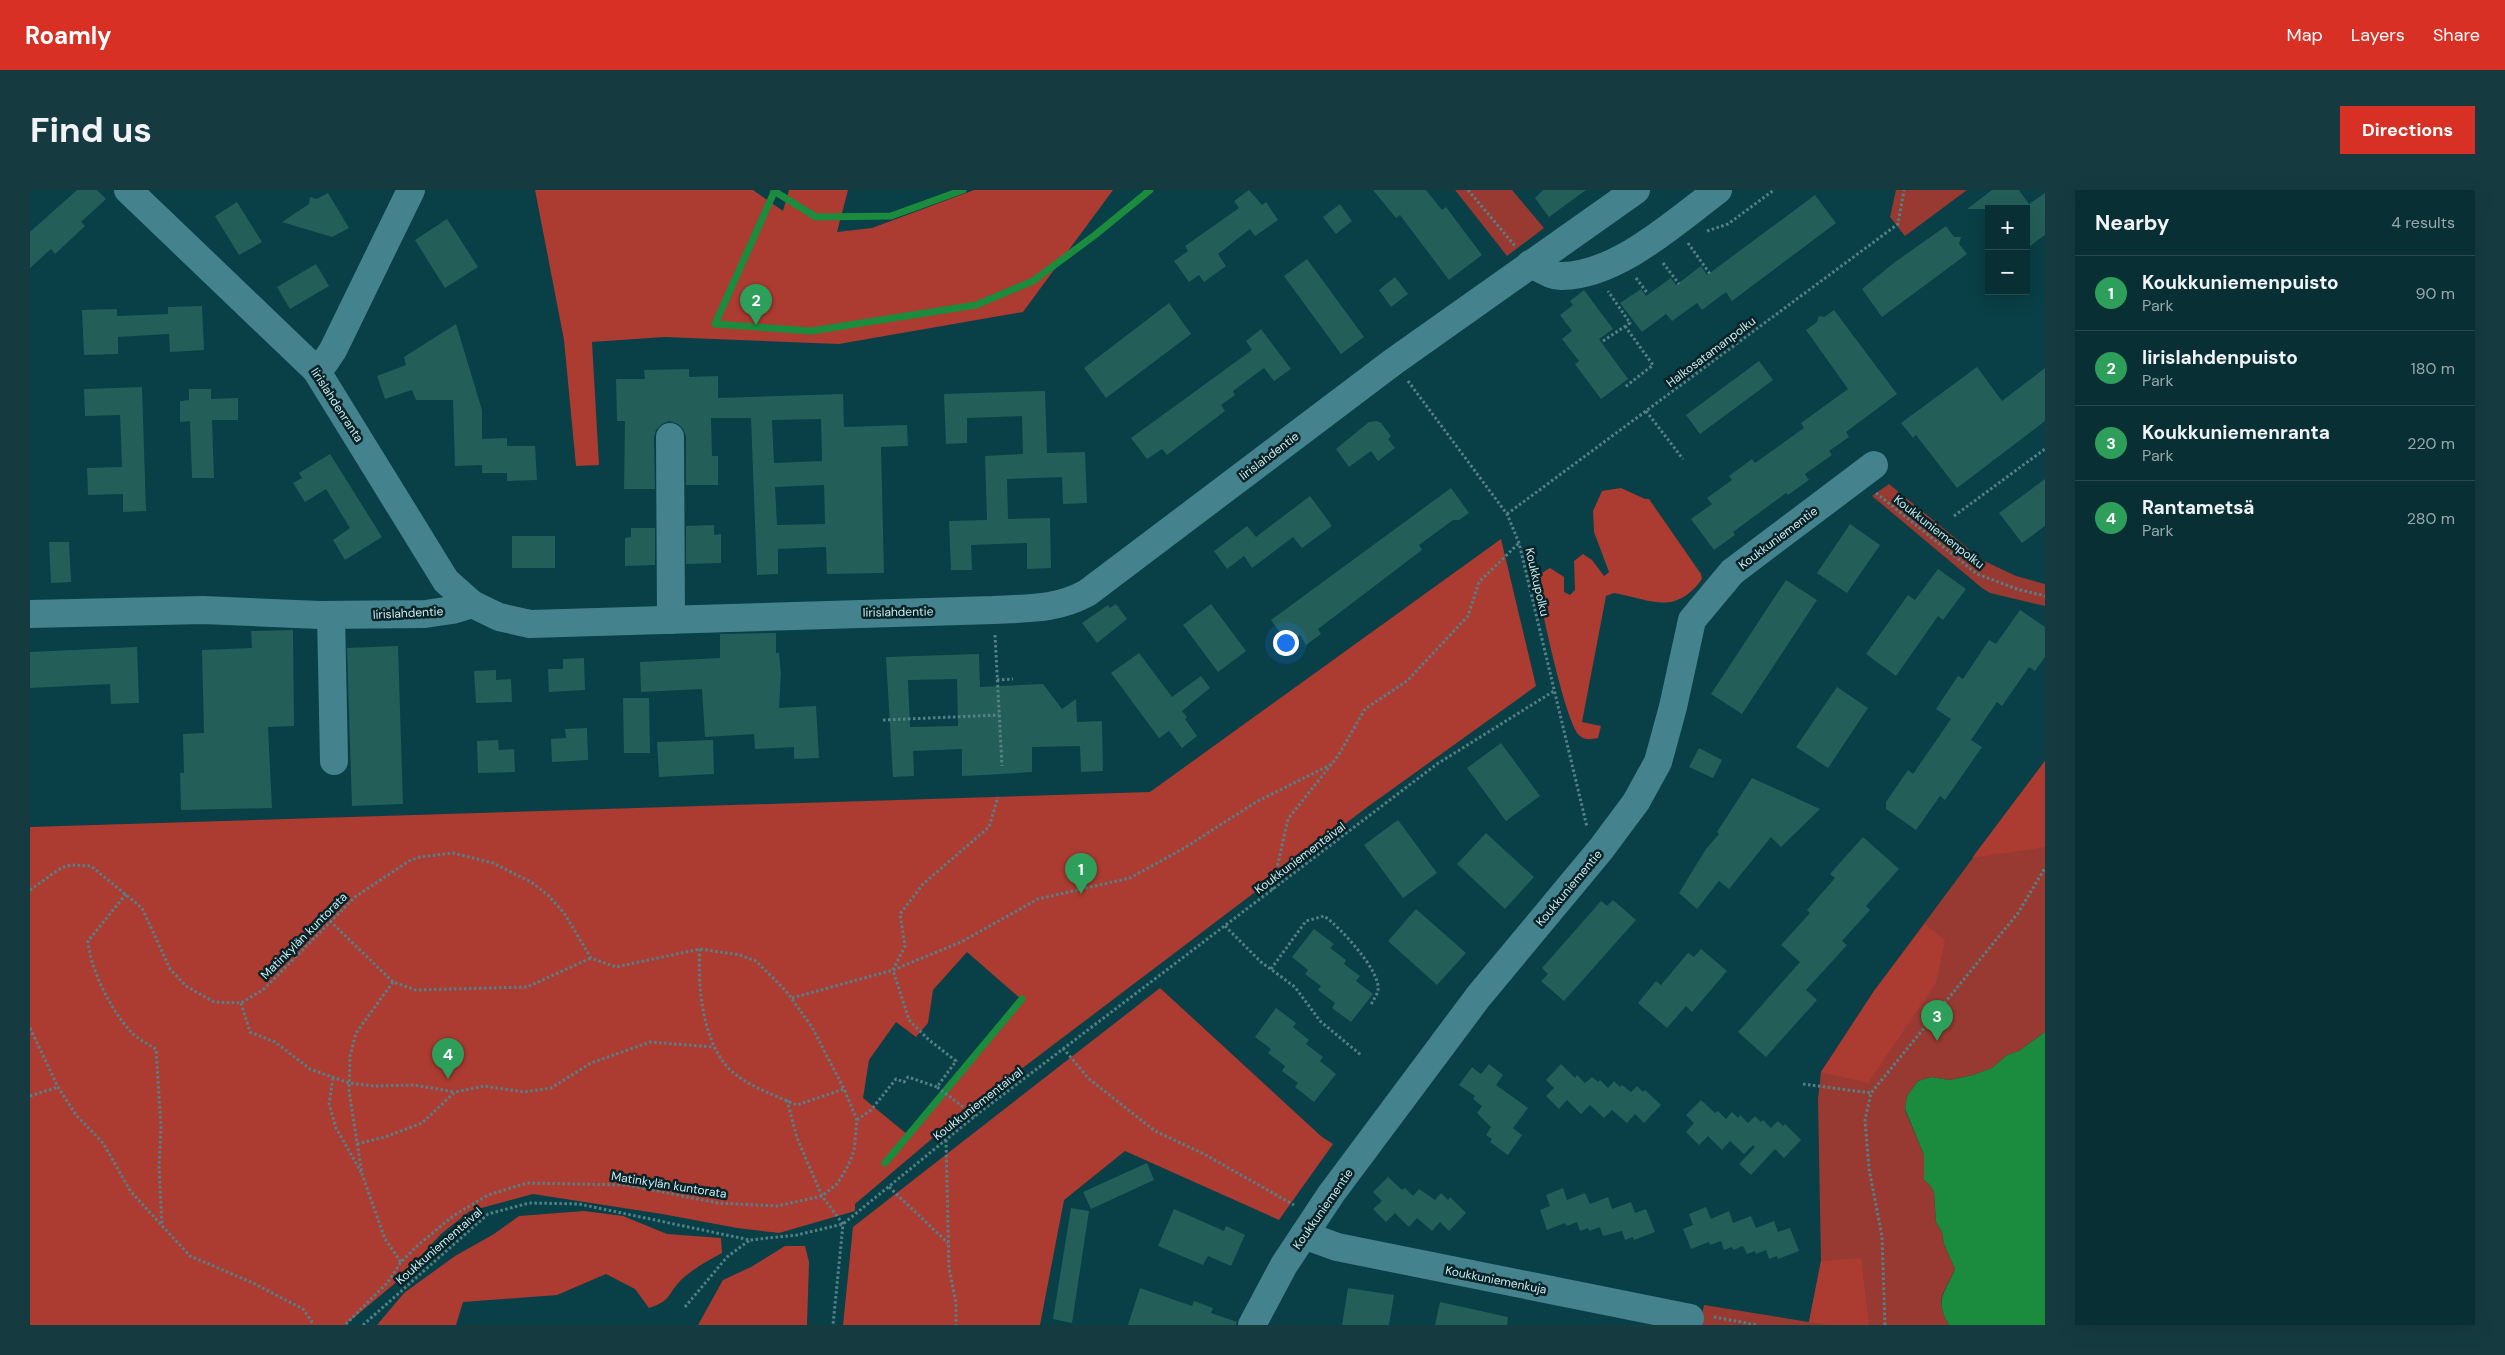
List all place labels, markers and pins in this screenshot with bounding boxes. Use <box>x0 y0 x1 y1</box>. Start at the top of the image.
pin: 2 <box>740 284 772 325</box>
pin: 1 <box>1065 853 1097 894</box>
pin: 3 <box>1921 1000 1953 1041</box>
pin: 4 <box>432 1038 464 1079</box>

